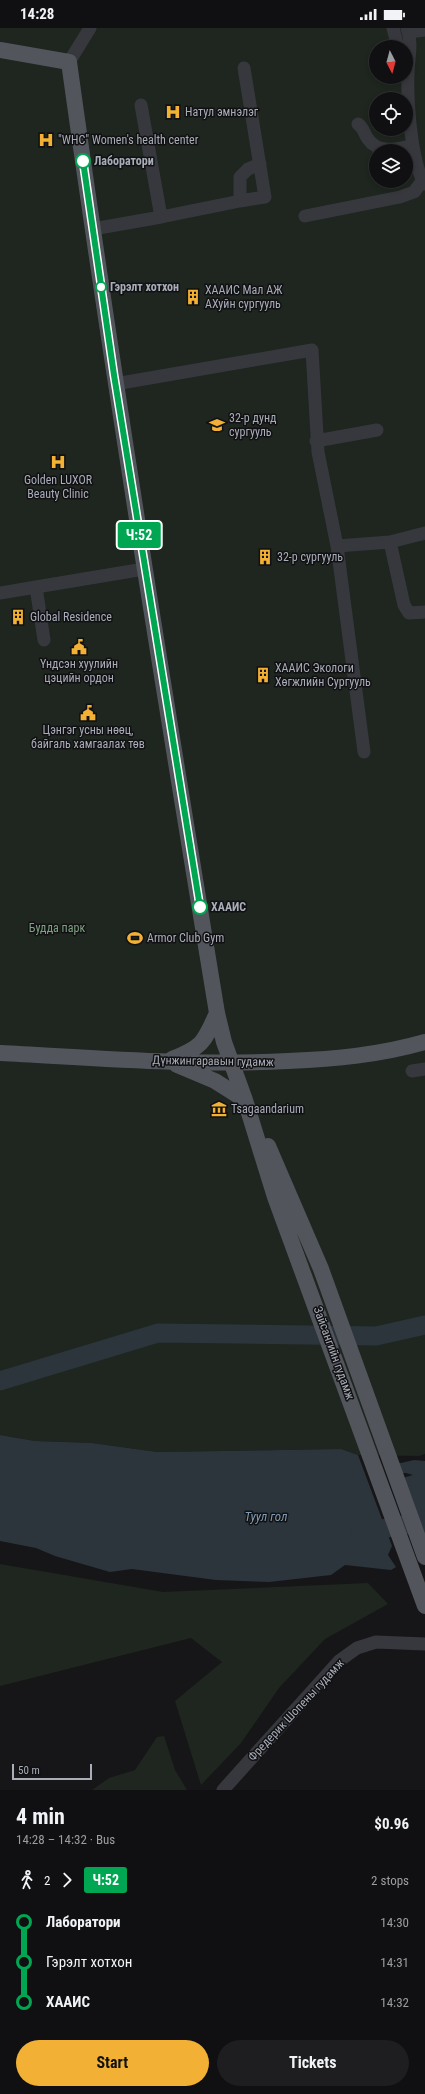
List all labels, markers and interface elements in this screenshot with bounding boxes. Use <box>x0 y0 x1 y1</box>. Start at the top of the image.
text: 14:28 <box>20 5 54 23</box>
north arrow <box>369 40 413 84</box>
map controls <box>369 40 413 188</box>
button: locate <box>369 92 413 136</box>
hospital icon: Натул эмнэлэг <box>164 103 182 121</box>
place label: Натул эмнэлэг <box>185 105 259 119</box>
hospital icon: "WHC" Women's health center <box>37 131 55 149</box>
place label: "WHC" Women's health center <box>58 133 199 147</box>
button: layers <box>369 144 413 188</box>
marker: Лаборатори <box>75 153 91 169</box>
place label: Лаборатори <box>94 154 154 168</box>
place label: Гэрэлт хотхон <box>110 280 179 294</box>
marker: Гэрэлт хотхон <box>95 281 107 293</box>
place label: ХААИС Мал АЖ АХуйн сургууль <box>205 283 283 311</box>
building icon: ХААИС Мал АЖ АХуйн сургууль <box>184 288 202 306</box>
place label: 32-р дунд сургууль <box>229 411 277 439</box>
school or university icon: 32-р дунд сургууль <box>208 416 226 434</box>
hospital icon: Golden LUXOR Beauty Clinic <box>49 453 67 471</box>
place label: Golden LUXOR Beauty Clinic <box>24 473 93 501</box>
line badge: Ч:52 <box>111 522 167 548</box>
text: Ч:52 <box>126 527 152 543</box>
building icon: 32-р сургууль <box>256 548 274 566</box>
place label: 32-р сургууль <box>277 550 343 564</box>
building icon: Global Residence <box>9 608 27 626</box>
place label: Global Residence <box>30 610 112 624</box>
public building icon: Үндсэн хуулийн цэцийн ордон <box>70 638 88 656</box>
place label: Үндсэн хуулийн цэцийн ордон <box>40 657 118 685</box>
place label: ХААИС Экологи Хөгжлийн Сургууль <box>275 661 371 689</box>
building icon: ХААИС Экологи Хөгжлийн Сургууль <box>254 666 272 684</box>
public building icon: Цэнгэг усны нөөц, байгаль хамгаалах төв <box>79 704 97 722</box>
place label: Цэнгэг усны нөөц, байгаль хамгаалах төв <box>31 723 145 751</box>
marker: ХААИС <box>192 899 208 915</box>
place label: ХААИС <box>211 900 246 914</box>
park label: Будда парк <box>29 921 85 935</box>
sports icon: Armor Club Gym <box>126 929 144 947</box>
place label: Armor Club Gym <box>147 931 224 945</box>
street label: Дүнжингаравын гудамж <box>152 1053 274 1069</box>
museum icon: Tsagaandarium <box>210 1100 228 1118</box>
place label: Tsagaandarium <box>231 1102 304 1116</box>
street label: Зайсангийн гудамж <box>311 1305 357 1401</box>
water label: Туул гол <box>245 1509 288 1524</box>
street label: Фредерик Шопены гудамж <box>245 1656 347 1764</box>
scale bar <box>12 1762 92 1781</box>
text: 50 m <box>18 1764 40 1777</box>
text: 4 min <box>16 1804 65 1829</box>
text: $0.96 <box>374 1815 409 1833</box>
text: 14:28 – 14:32 · Bus <box>16 1832 115 1847</box>
icon: walk <box>16 1869 38 1891</box>
icon: forward <box>56 1869 78 1891</box>
text: Ч:52 <box>92 1872 119 1888</box>
text: 2 <box>44 1873 50 1888</box>
text: 2 stops <box>371 1873 409 1888</box>
text: Лаборатори <box>46 1913 121 1931</box>
text: 14:30 <box>380 1915 409 1930</box>
text: Гэрэлт хотхон <box>46 1953 132 1971</box>
text: 14:31 <box>380 1955 409 1970</box>
text: ХААИС <box>46 1993 90 2011</box>
text: 14:32 <box>380 1995 409 2010</box>
button: Start <box>16 2040 209 2086</box>
button: Tickets <box>217 2040 409 2086</box>

